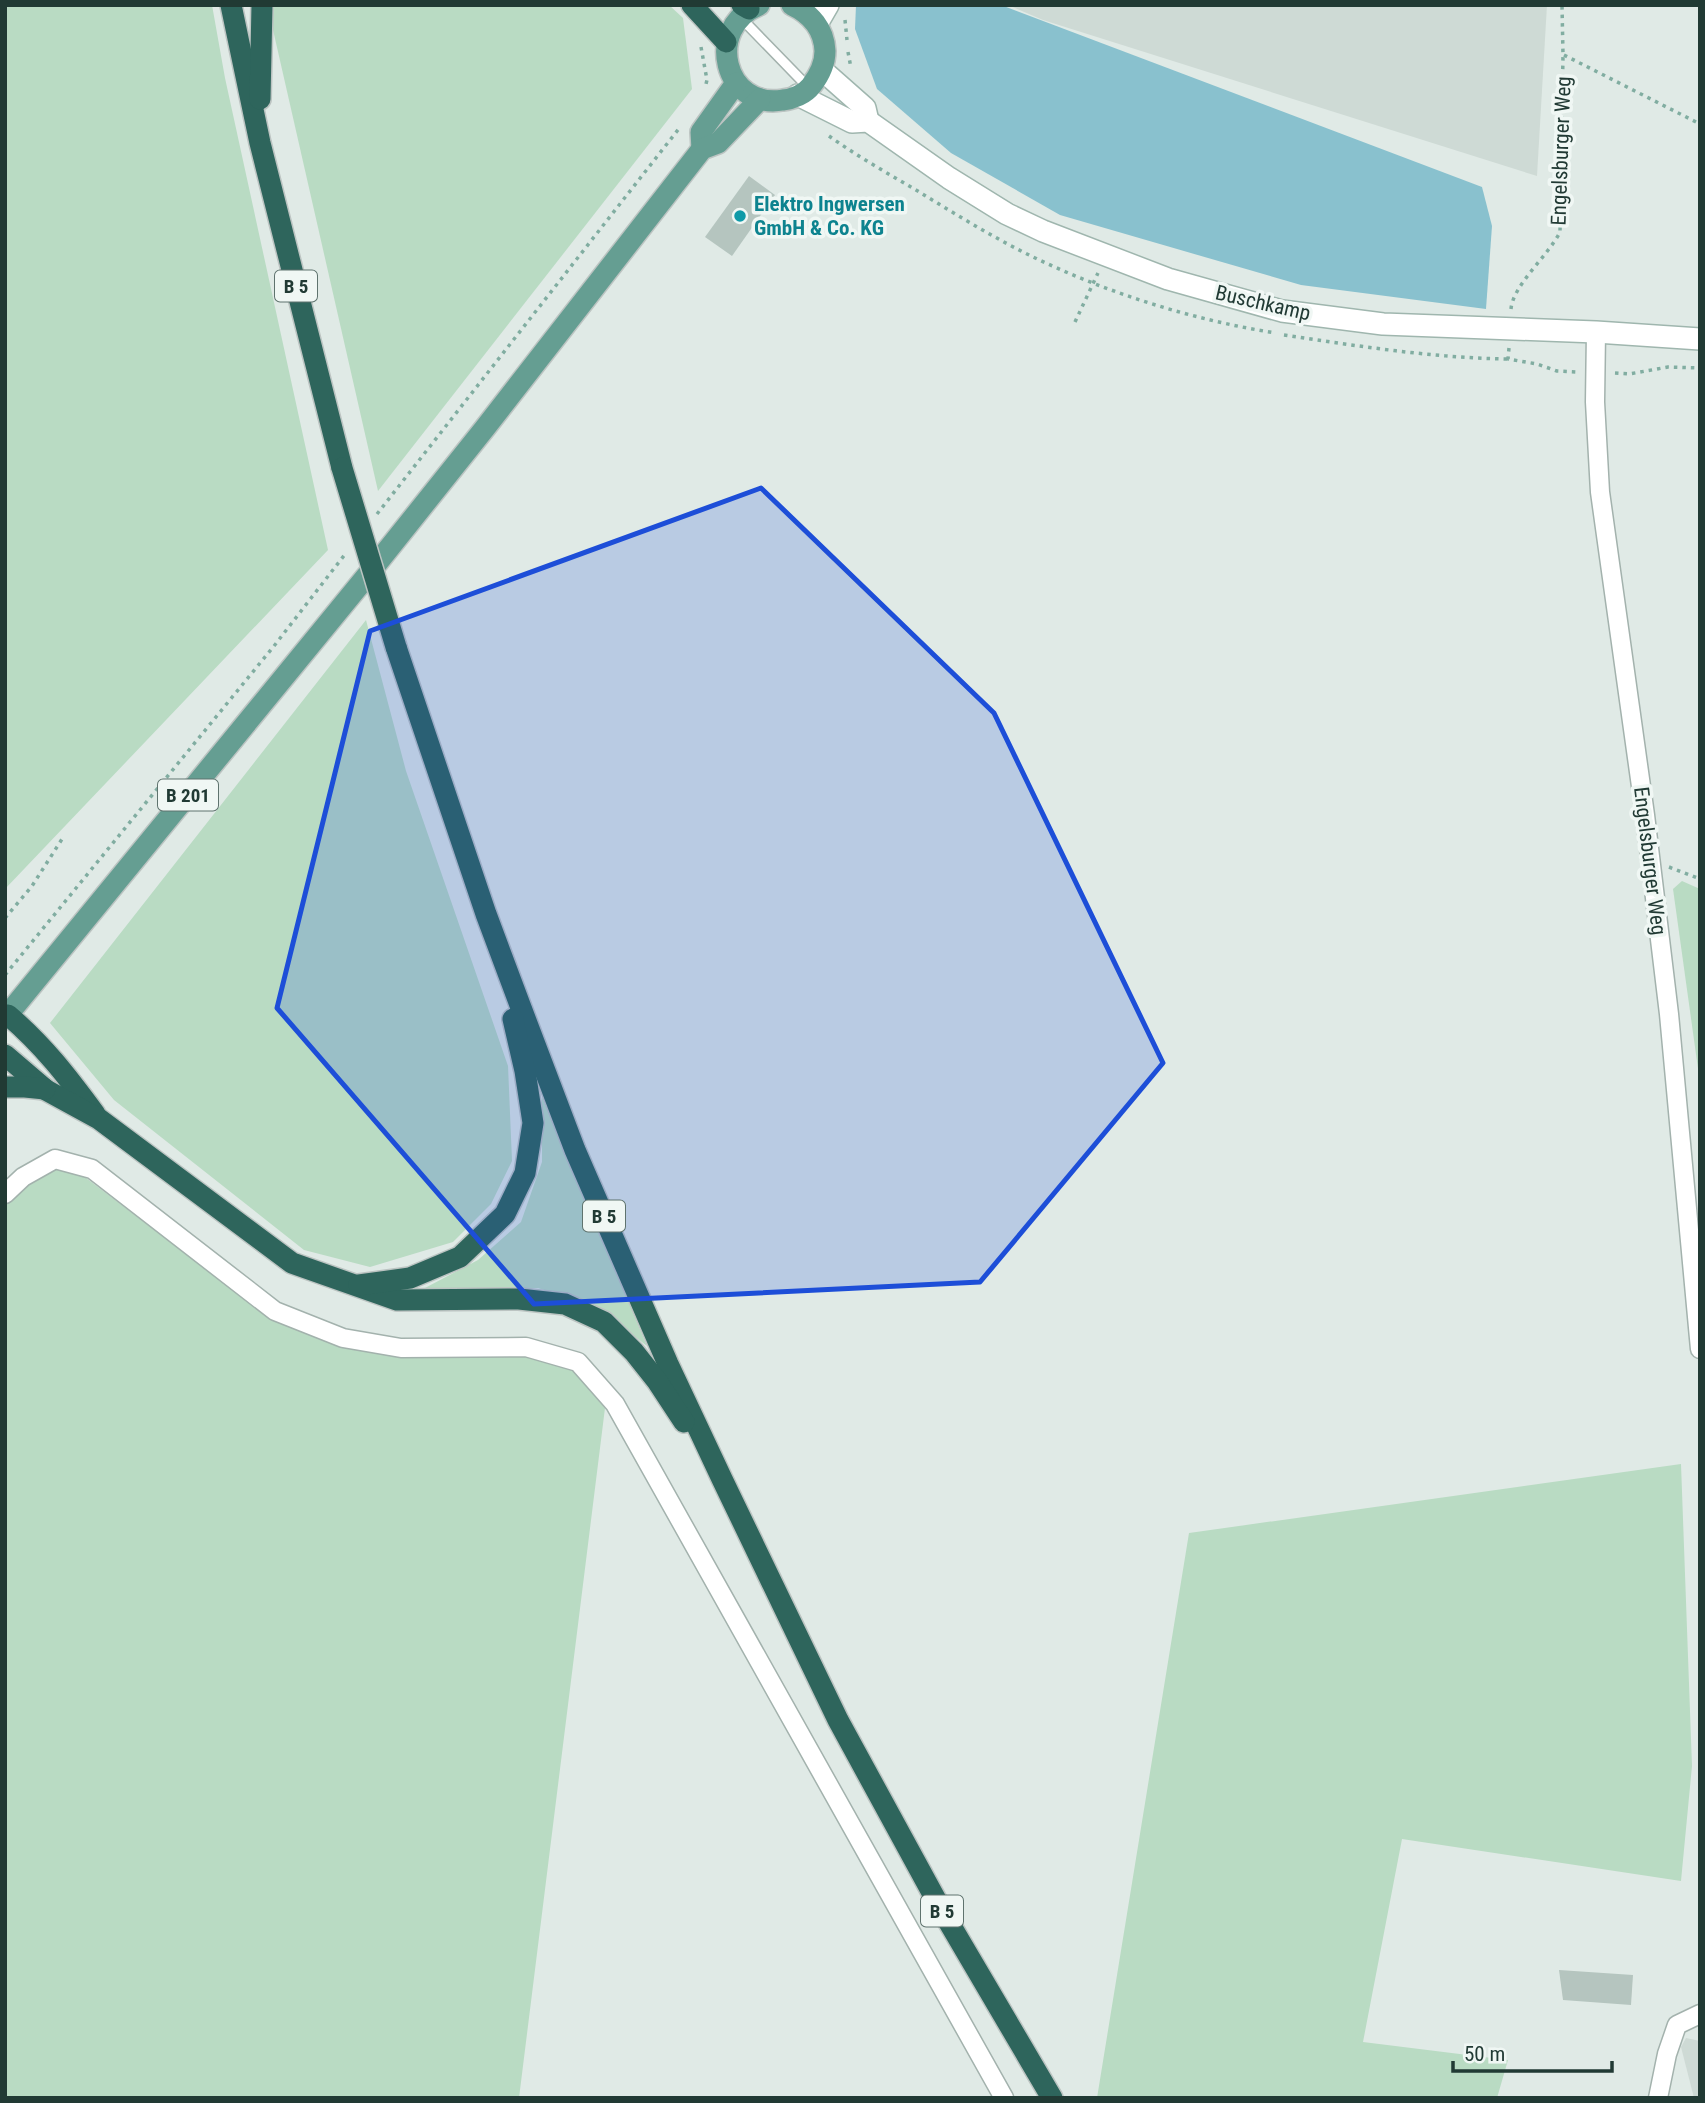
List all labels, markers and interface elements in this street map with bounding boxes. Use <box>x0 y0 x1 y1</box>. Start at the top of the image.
street label: Engelsburger Weg <box>1546 76 1576 226</box>
place label: Elektro Ingwersen GmbH & Co. KG <box>754 192 905 240</box>
marker: Elektro Ingwersen GmbH & Co. KG <box>732 208 748 224</box>
road number: B 5 <box>275 270 317 302</box>
street label: Buschkamp <box>1213 280 1313 326</box>
road number: B 201 <box>158 780 218 810</box>
street label: Engelsburger Weg <box>1629 785 1671 937</box>
road number: B 5 <box>583 1200 625 1232</box>
road number: B 5 <box>921 1896 963 1926</box>
scale bar <box>1453 2030 1612 2074</box>
text: 50 m <box>1464 2042 1505 2066</box>

